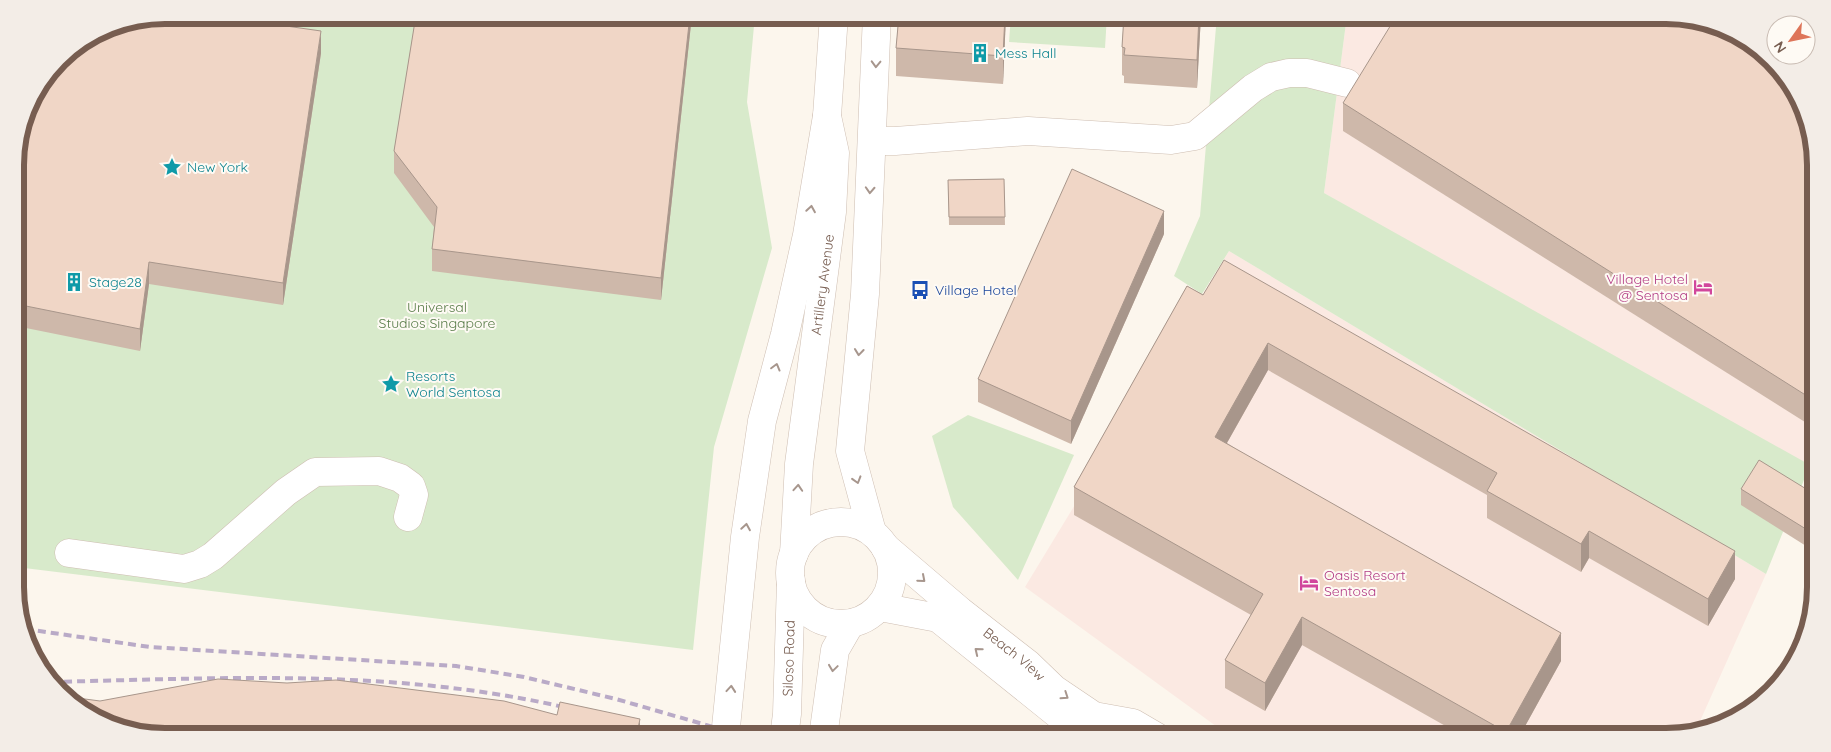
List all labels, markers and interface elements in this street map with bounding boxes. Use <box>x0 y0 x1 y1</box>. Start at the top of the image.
north arrow <box>1766 15 1816 65</box>
text: N <box>1770 38 1790 56</box>
building icon: Mess Hall <box>969 42 991 64</box>
place label: Mess Hall <box>995 44 1056 62</box>
one-way arrow <box>870 60 881 68</box>
place icon: New York <box>161 156 183 178</box>
place label: New York <box>187 158 248 176</box>
one-way arrow <box>865 186 876 194</box>
one-way arrow <box>806 204 816 213</box>
street label: Artillery Avenue <box>807 233 838 336</box>
place label: Village Hotel @ Sentosa <box>1606 270 1688 304</box>
building icon: Stage28 <box>63 271 85 293</box>
place label: Stage28 <box>89 273 142 291</box>
hotel icon: Village Hotel @ Sentosa <box>1692 276 1714 298</box>
bus stop icon: Village Hotel <box>909 279 931 301</box>
place label: Village Hotel <box>935 281 1017 299</box>
park label: Universal Studios Singapore <box>379 298 496 332</box>
one-way arrow <box>854 348 865 356</box>
one-way arrow <box>771 364 781 372</box>
place label: Resorts World Sentosa <box>406 367 501 401</box>
place icon: Resorts World Sentosa <box>380 373 402 395</box>
one-way arrow <box>851 475 861 483</box>
one-way arrow <box>792 483 803 491</box>
one-way arrow <box>741 522 751 531</box>
place label: Oasis Resort Sentosa <box>1324 566 1406 600</box>
hotel icon: Oasis Resort Sentosa <box>1298 572 1320 594</box>
one-way arrow <box>916 573 925 582</box>
street label: Siloso Road <box>779 620 799 697</box>
street label: Beach View <box>979 623 1050 685</box>
one-way arrow <box>975 649 984 657</box>
one-way arrow <box>828 665 839 673</box>
one-way arrow <box>725 684 736 692</box>
one-way arrow <box>1059 690 1068 699</box>

